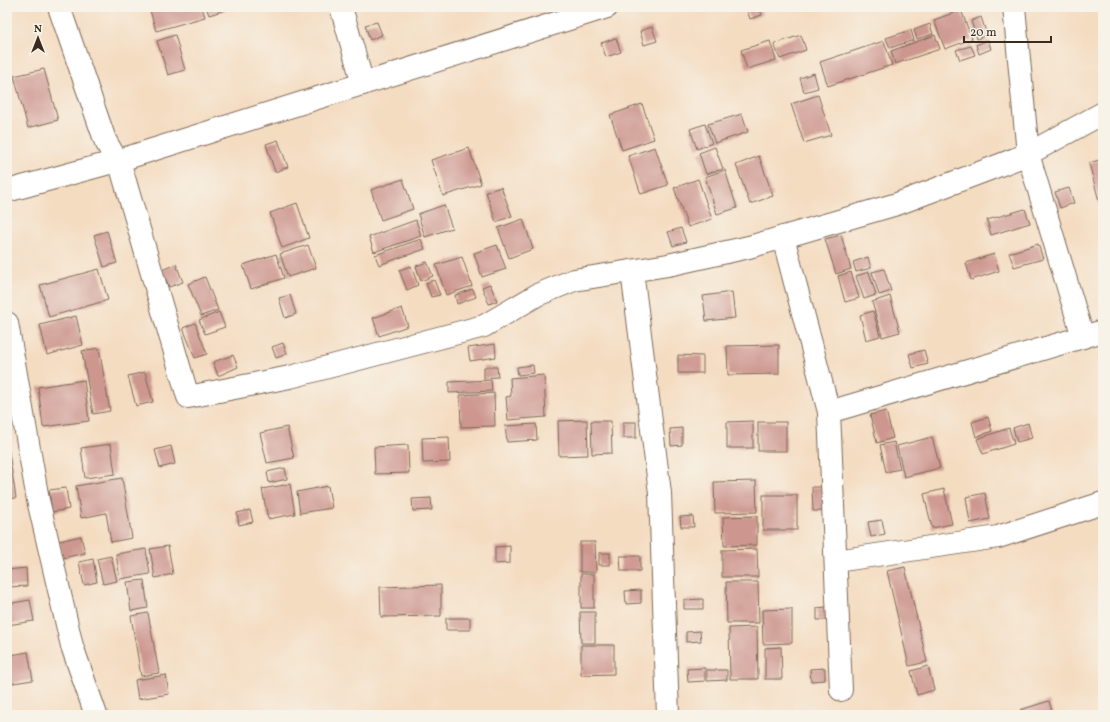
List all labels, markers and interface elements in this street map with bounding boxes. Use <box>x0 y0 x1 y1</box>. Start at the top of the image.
north arrow <box>18 18 58 58</box>
scale bar <box>964 18 1051 44</box>
text: N <box>34 22 42 37</box>
text: 20 m <box>970 25 997 41</box>

